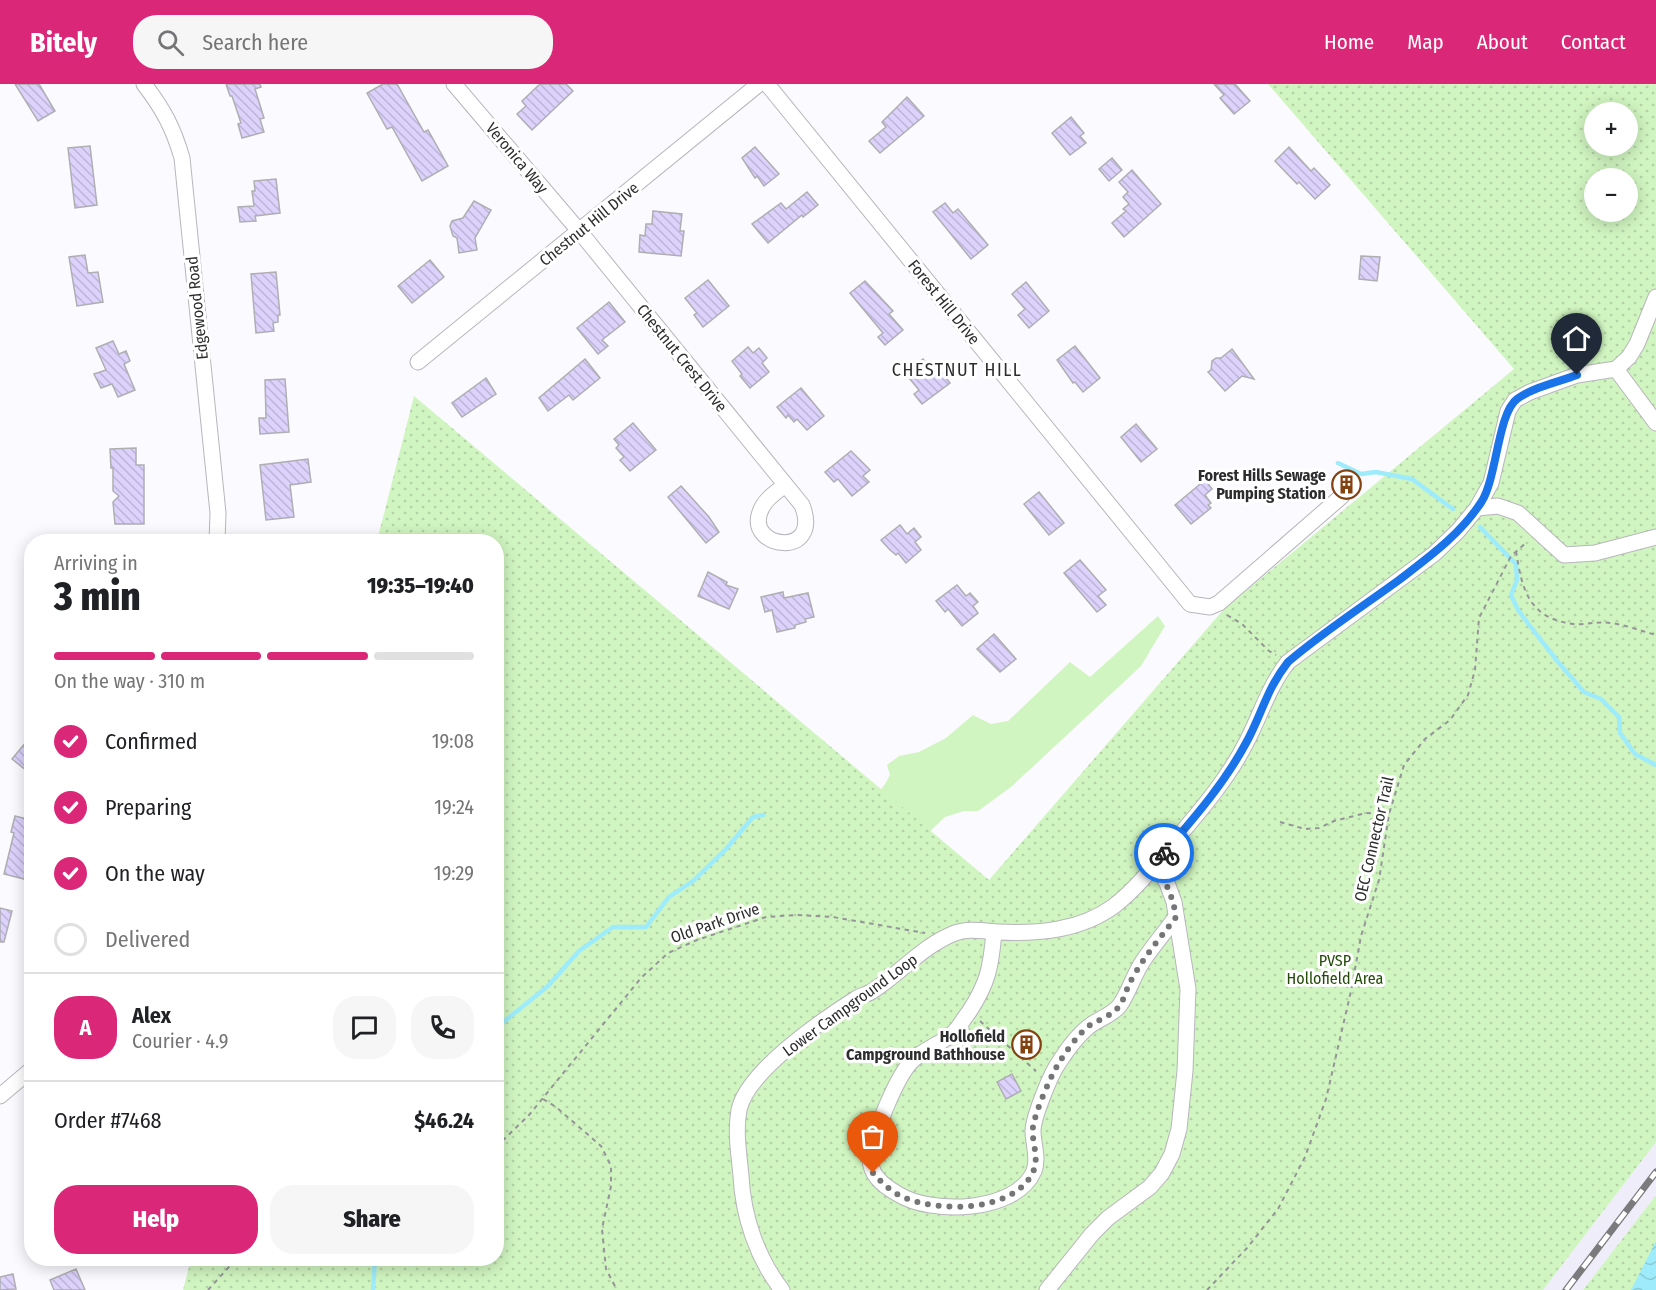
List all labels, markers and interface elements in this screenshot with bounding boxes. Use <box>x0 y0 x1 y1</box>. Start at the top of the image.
search box <box>133 15 553 69</box>
text: Bitely <box>30 26 97 59</box>
icon: search <box>154 26 187 59</box>
text: Search here <box>202 29 308 56</box>
text: Home <box>1324 29 1374 55</box>
text: Map <box>1407 29 1444 55</box>
text: About <box>1477 29 1528 55</box>
text: Contact <box>1561 29 1626 55</box>
map controls <box>1584 102 1638 222</box>
button: + <box>1584 102 1638 156</box>
street label: Veronica Way <box>482 119 553 198</box>
button: − <box>1584 168 1638 222</box>
street label: Chestnut Hill Drive <box>536 178 642 270</box>
street label: Edgewood Road <box>182 255 212 361</box>
street label: Forest Hill Drive <box>904 256 984 348</box>
street label: Chestnut Crest Drive <box>633 300 731 416</box>
pin <box>1551 313 1602 375</box>
icon: home <box>1560 322 1593 355</box>
district label: CHESTNUT HILL <box>892 359 1022 381</box>
place label: Forest Hills Sewage Pumping Station <box>1198 466 1326 503</box>
building icon: Forest Hills Sewage Pumping Station <box>1331 468 1363 500</box>
text: Arriving in <box>54 551 138 575</box>
text: 19:35–19:40 <box>367 572 474 599</box>
text: 3 min <box>54 574 141 620</box>
text: On the way · 310 m <box>54 669 205 693</box>
icon: check <box>54 725 87 758</box>
text: Confirmed <box>105 728 198 755</box>
text: 19:08 <box>432 729 474 753</box>
street label: OEC Connector Trail <box>1350 775 1398 903</box>
icon: check <box>54 791 87 824</box>
text: Preparing <box>105 794 191 821</box>
text: 19:24 <box>434 795 474 819</box>
courier <box>1134 823 1194 883</box>
icon: bike <box>1148 837 1181 870</box>
icon: check <box>54 857 87 890</box>
text: On the way <box>105 860 205 887</box>
text: 19:29 <box>434 861 474 885</box>
street label: Old Park Drive <box>668 899 762 947</box>
text: Delivered <box>105 926 190 953</box>
street label: Lower Campground Loop <box>779 950 921 1060</box>
park label: PVSP Hollofield Area <box>1287 951 1384 988</box>
button: chat <box>333 996 396 1059</box>
button: phone <box>411 996 474 1059</box>
text: Alex <box>132 1002 171 1029</box>
text: A <box>80 1014 91 1041</box>
place label: Hollofield Campground Bathhouse <box>846 1027 1005 1064</box>
text: Courier · 4.9 <box>132 1029 228 1053</box>
building icon: Hollofield Campground Bathhouse <box>1010 1029 1042 1061</box>
text: Order #7468 <box>54 1107 162 1134</box>
text: $46.24 <box>414 1107 474 1134</box>
pin <box>847 1111 898 1173</box>
icon: bag <box>856 1120 889 1153</box>
button: Help <box>54 1185 258 1254</box>
button: Share <box>270 1185 474 1254</box>

